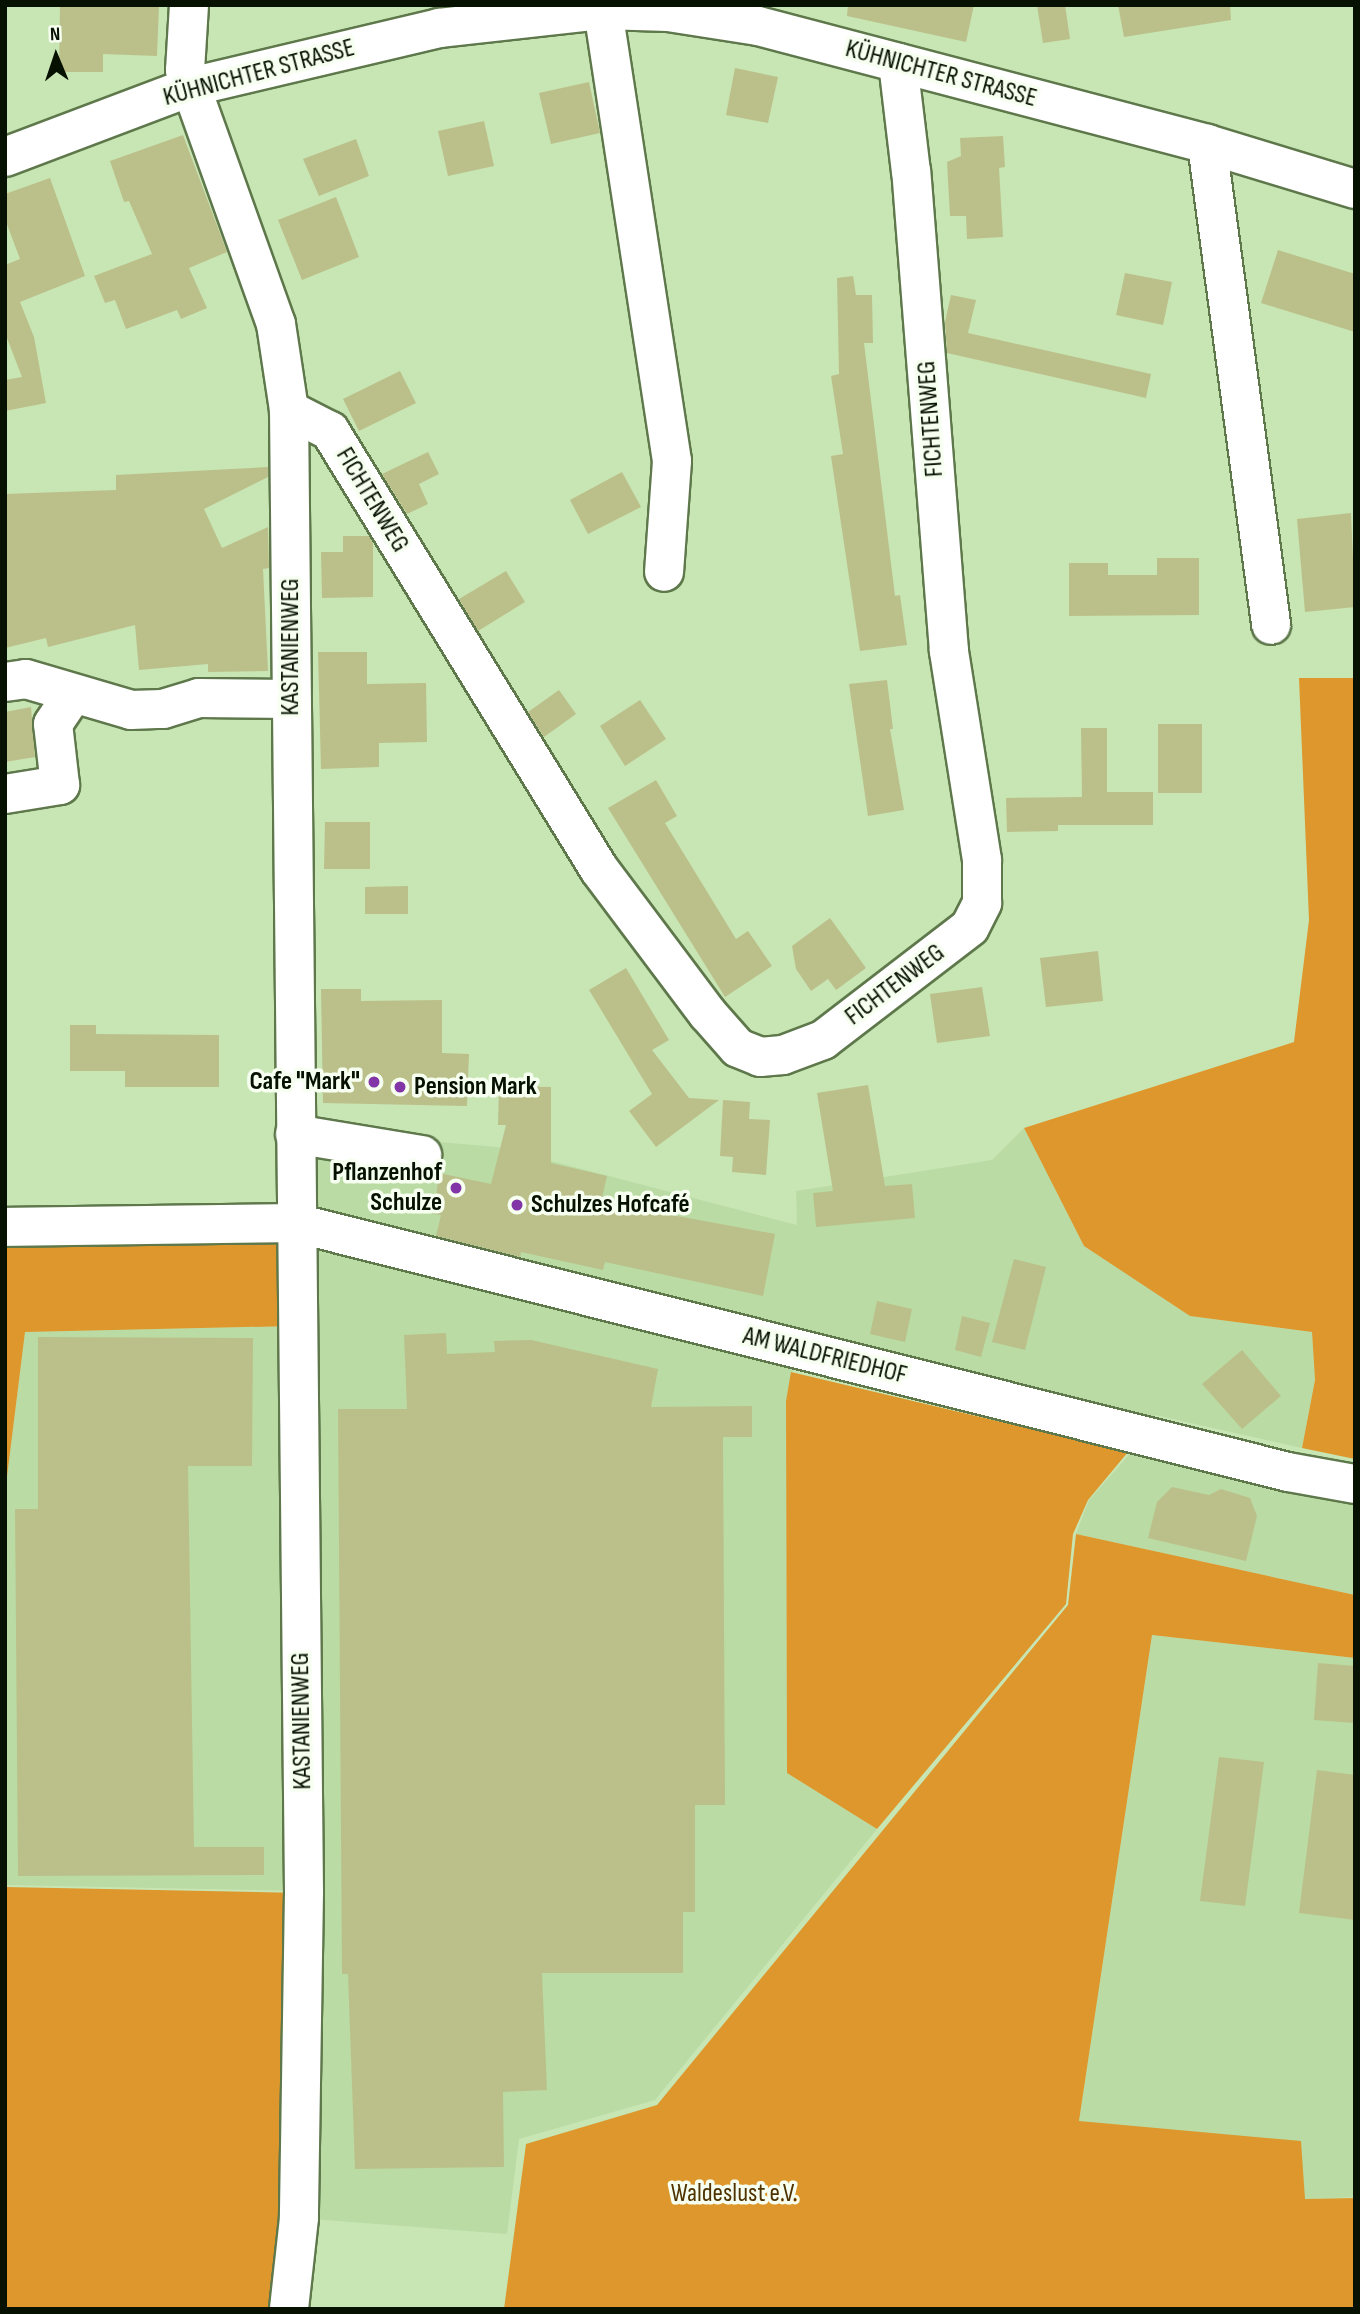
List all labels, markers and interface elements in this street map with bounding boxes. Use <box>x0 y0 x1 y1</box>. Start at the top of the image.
north arrow <box>21 21 91 91</box>
text: N <box>50 23 61 46</box>
street label: KÜHNICHTER STRASSE <box>160 32 358 114</box>
street label: KÜHNICHTER STRASSE <box>842 33 1040 115</box>
street label: FICHTENWEG <box>911 360 951 478</box>
street label: FICHTENWEG <box>329 442 415 558</box>
street label: KASTANIENWEG <box>275 578 307 716</box>
street label: FICHTENWEG <box>839 938 951 1032</box>
place label: Cafe "Mark" <box>249 1066 360 1098</box>
place label: Pension Mark <box>414 1071 537 1103</box>
marker: Cafe "Mark" <box>366 1074 382 1090</box>
marker: Pension Mark <box>392 1079 408 1095</box>
place label: Pflanzenhof Schulze <box>332 1157 442 1218</box>
marker: Pflanzenhof Schulze <box>448 1180 464 1196</box>
place label: Schulzes Hofcafé <box>531 1189 690 1221</box>
marker: Schulzes Hofcafé <box>509 1197 525 1213</box>
street label: AM WALDFRIEDHOF <box>740 1321 910 1391</box>
street label: KASTANIENWEG <box>285 1652 319 1790</box>
park label: Waldeslust e.V. <box>671 2178 797 2210</box>

